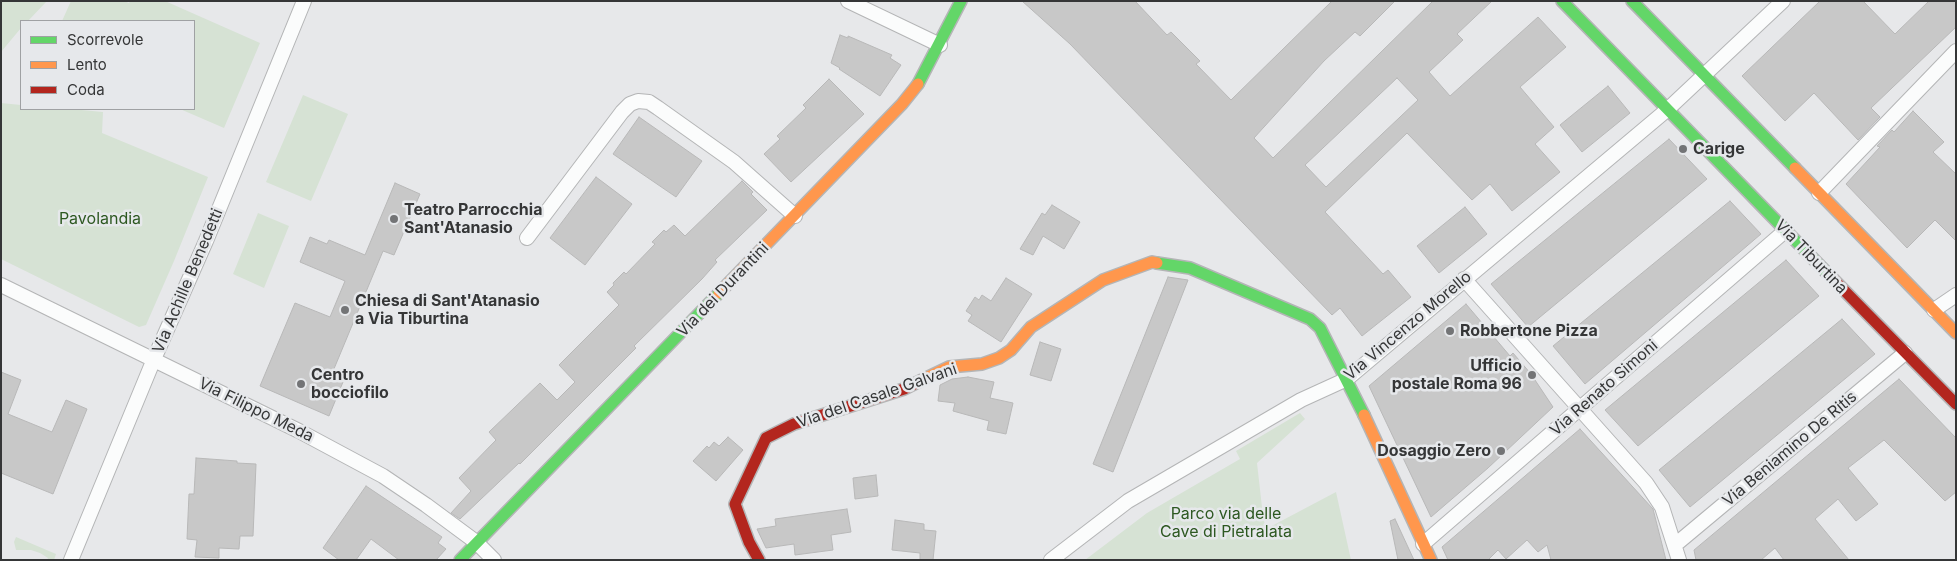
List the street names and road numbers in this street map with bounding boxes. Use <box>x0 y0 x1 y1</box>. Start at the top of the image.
street label: Via Achille Benedetti <box>149 206 227 356</box>
street label: Via Tiburtina <box>1771 216 1851 298</box>
street label: Via dei Durantini <box>673 239 773 341</box>
street label: Via Vincenzo Morello <box>1341 267 1475 385</box>
street label: Via Renato Simoni <box>1546 336 1662 440</box>
street label: Via del Casale Galvani <box>795 360 959 432</box>
street label: Via Filippo Meda <box>195 374 317 446</box>
street label: Via Beniamino De Ritis <box>1719 387 1861 511</box>

